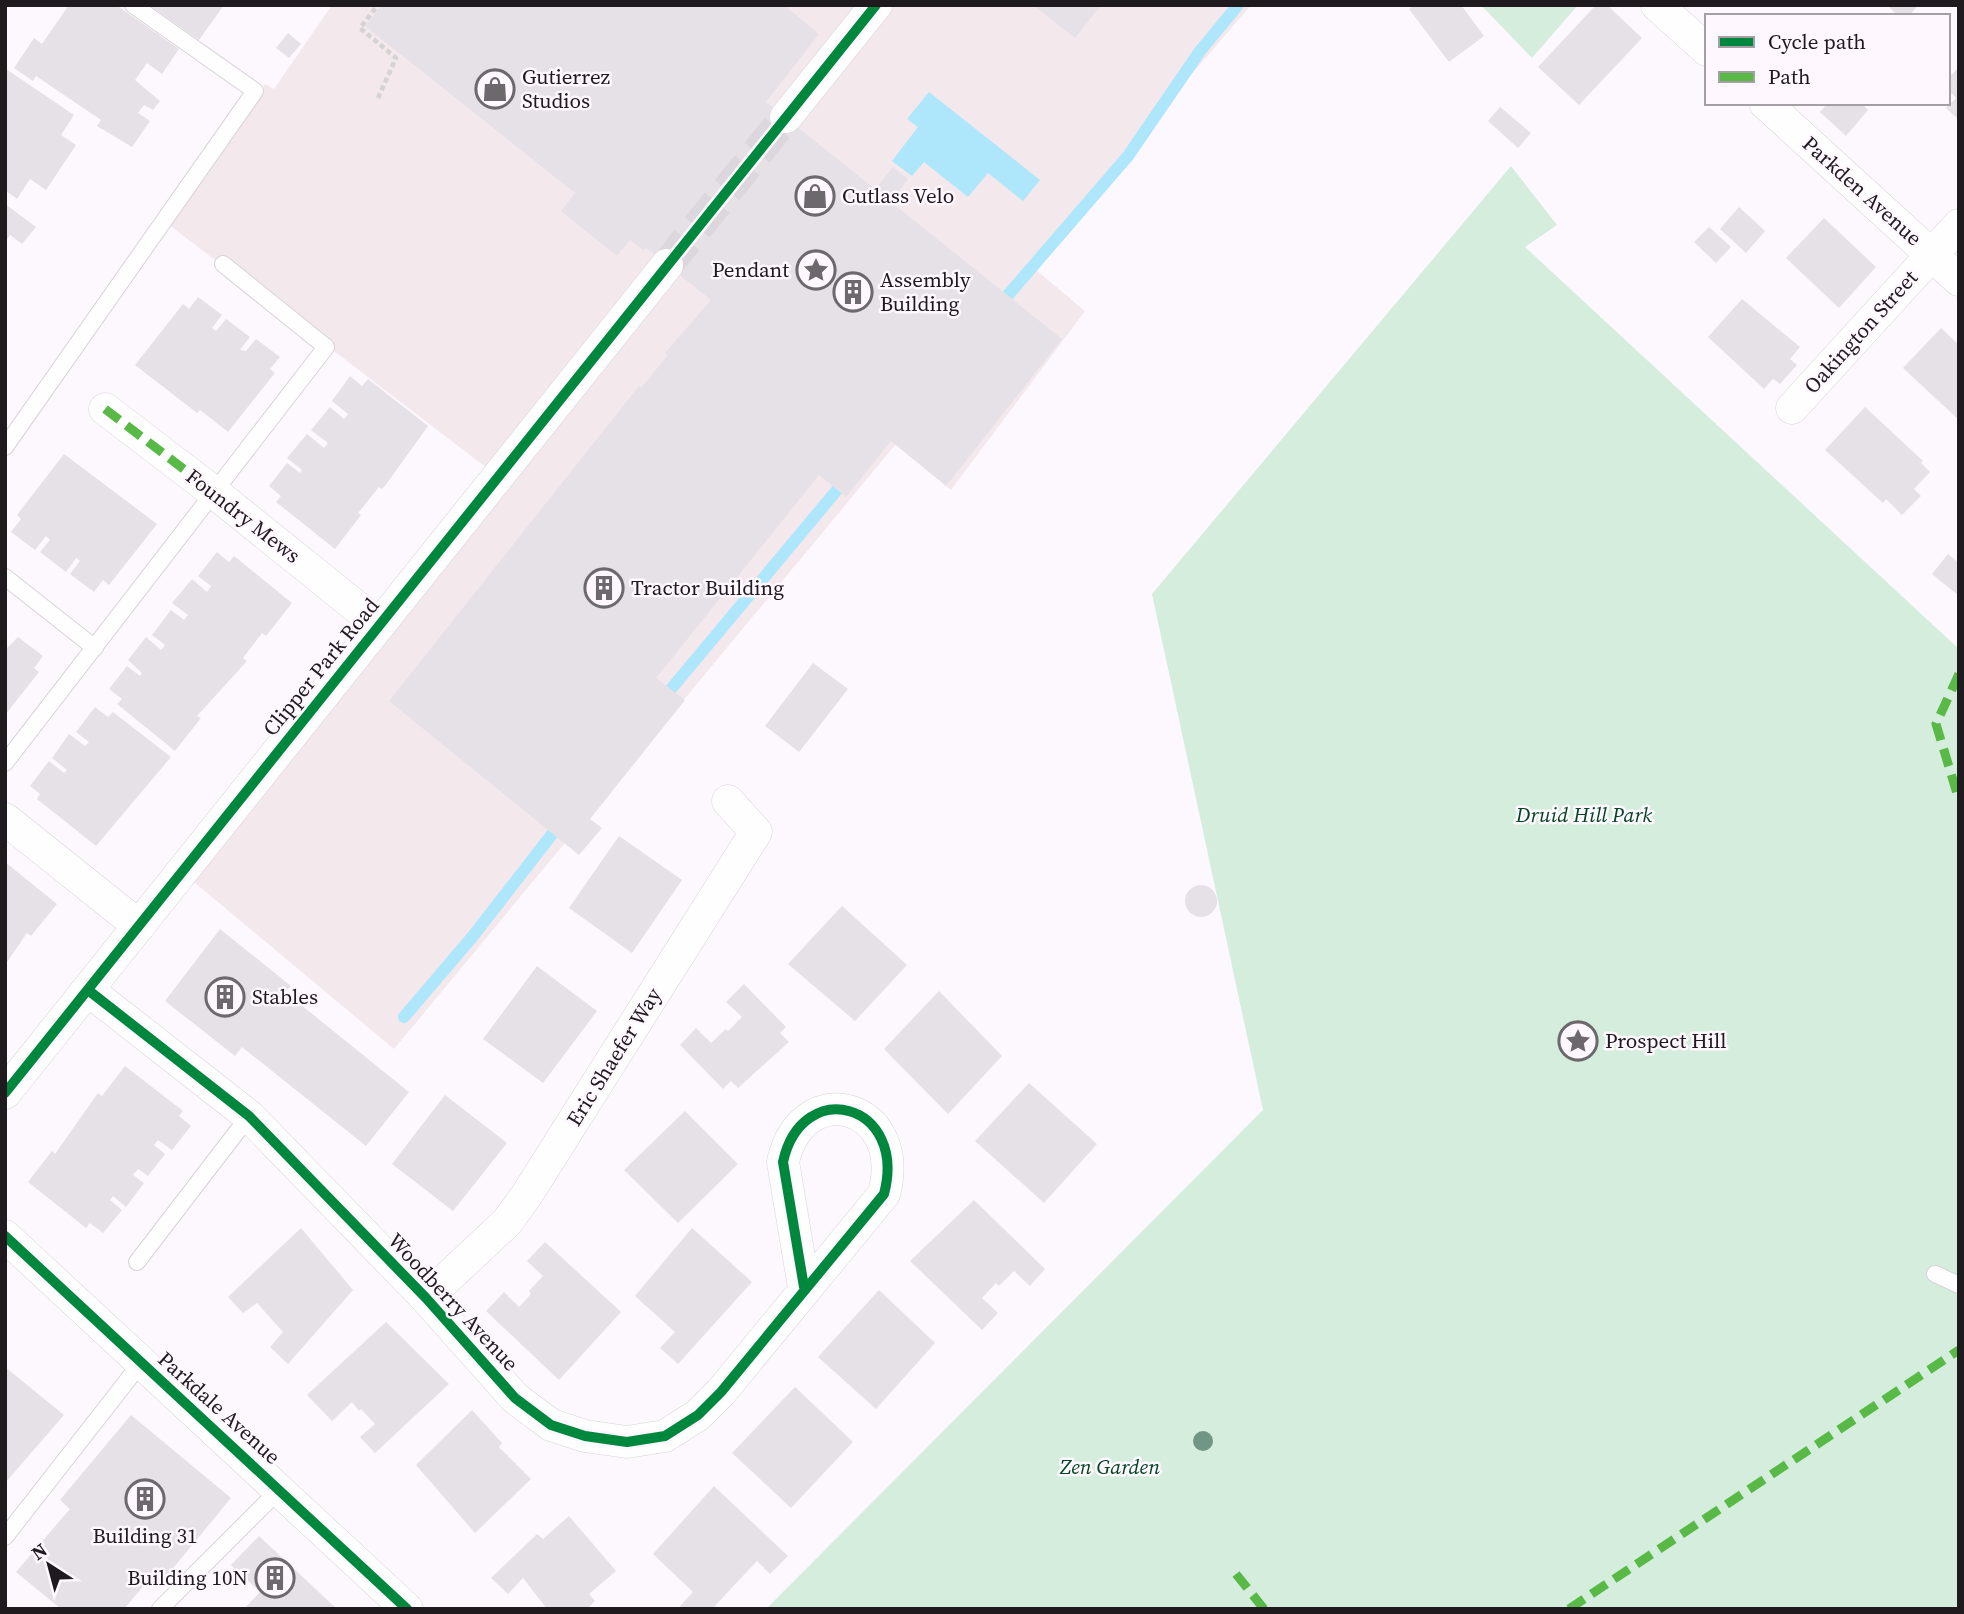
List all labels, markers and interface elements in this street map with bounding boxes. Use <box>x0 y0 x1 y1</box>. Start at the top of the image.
legend <box>1705 14 1950 105</box>
text: Cycle path <box>1768 27 1866 56</box>
place label: Gutierrez Studios <box>522 62 611 115</box>
text: Path <box>1768 62 1811 91</box>
shop icon: Gutierrez Studios <box>474 68 516 110</box>
street label: Parkden Avenue <box>1796 129 1928 252</box>
shop icon: Cutlass Velo <box>794 175 836 217</box>
place label: Cutlass Velo <box>842 181 954 210</box>
place icon: Pendant <box>795 249 837 291</box>
place label: Pendant <box>712 255 789 284</box>
street label: Oakington Street <box>1797 263 1924 400</box>
place label: Assembly Building <box>880 265 971 318</box>
building icon: Assembly Building <box>832 271 874 313</box>
street label: Foundry Mews <box>180 462 307 570</box>
building icon: Tractor Building <box>583 567 625 609</box>
place label: Tractor Building <box>631 573 784 602</box>
street label: Clipper Park Road <box>256 591 385 742</box>
park label: Druid Hill Park <box>1515 800 1652 829</box>
building icon: Stables <box>204 976 246 1018</box>
place label: Stables <box>252 982 318 1011</box>
street label: Eric Shaefer Way <box>559 982 668 1132</box>
place icon: Prospect Hill <box>1557 1020 1599 1062</box>
place label: Prospect Hill <box>1605 1026 1727 1055</box>
street label: Woodberry Avenue <box>382 1226 525 1377</box>
street label: Parkdale Avenue <box>152 1345 287 1471</box>
park label: Zen Garden <box>1059 1452 1160 1481</box>
building icon: Building 31 <box>124 1478 166 1520</box>
place label: Building 31 <box>92 1521 198 1550</box>
north arrow <box>14 1530 84 1600</box>
text: N <box>26 1537 52 1566</box>
building icon: Building 10N <box>254 1557 296 1599</box>
place label: Building 10N <box>127 1563 248 1592</box>

